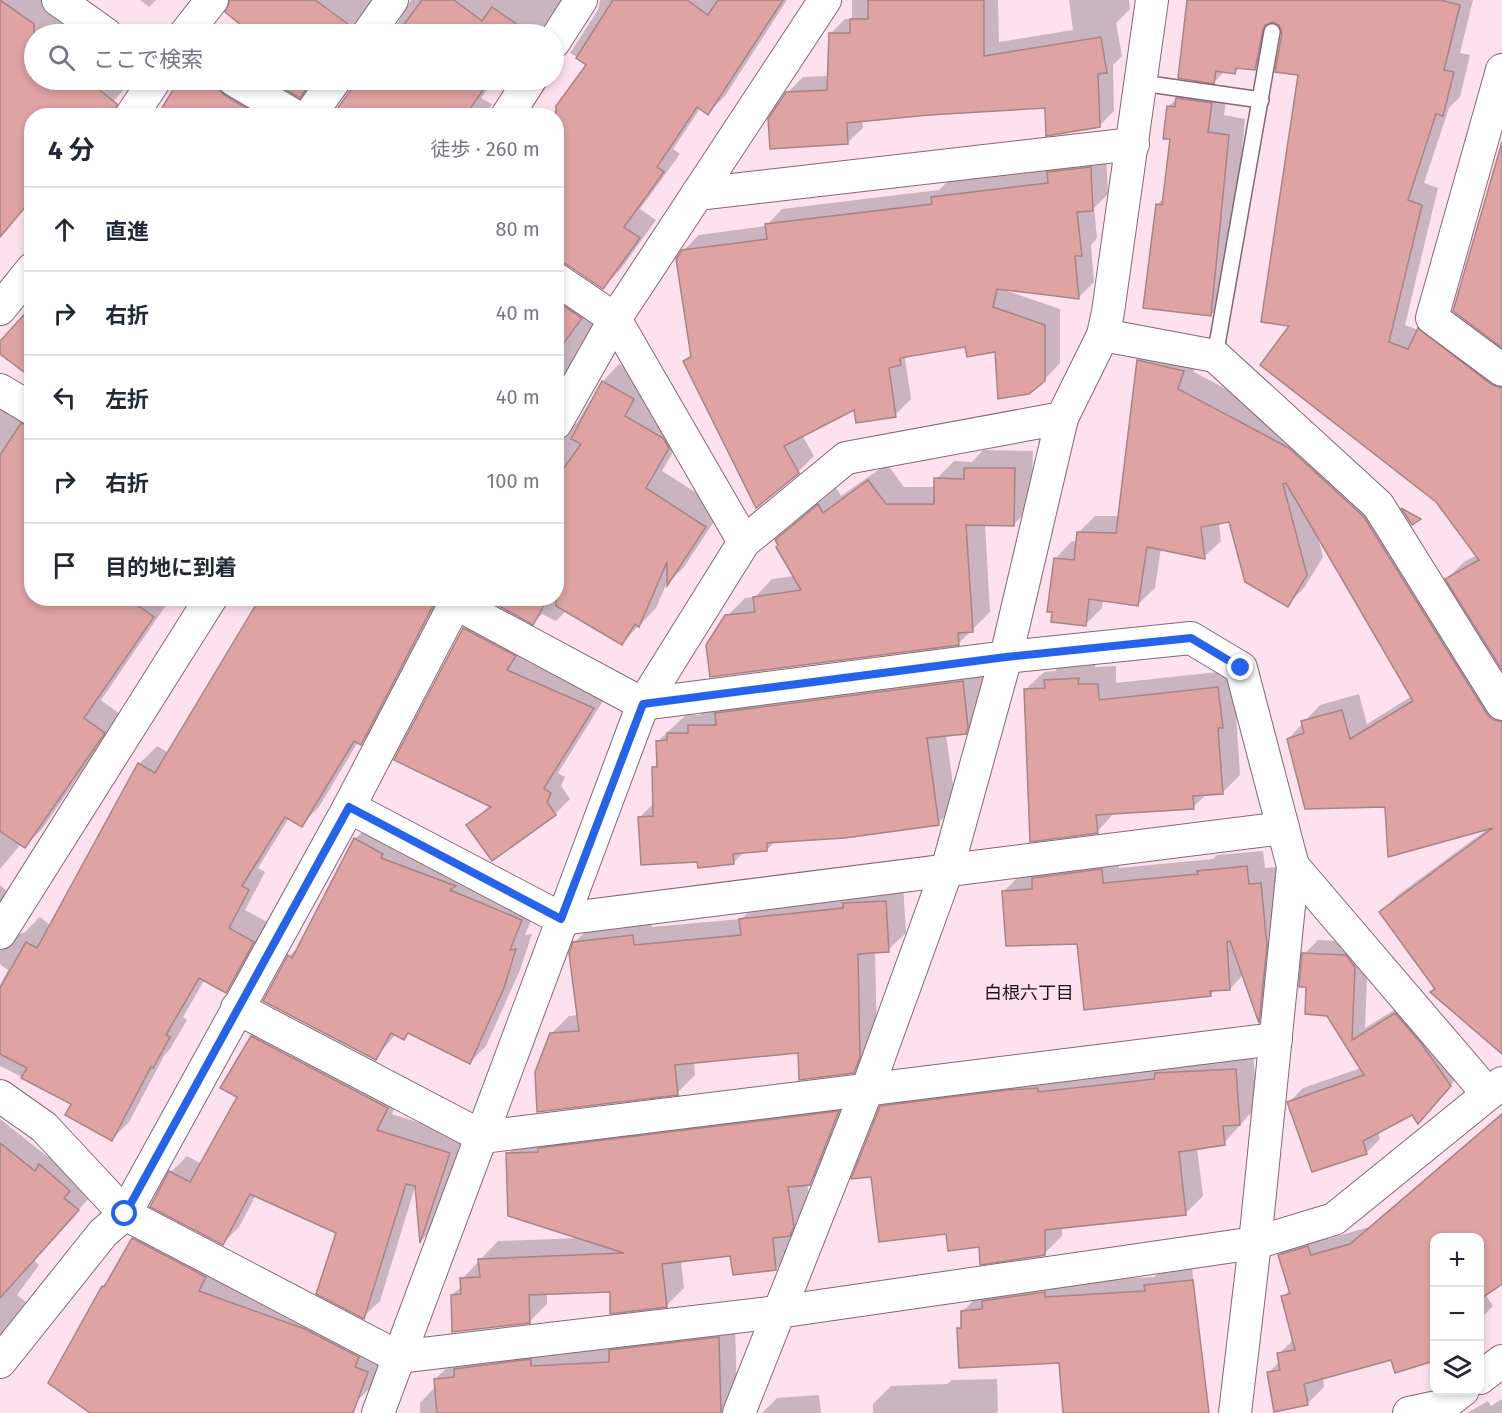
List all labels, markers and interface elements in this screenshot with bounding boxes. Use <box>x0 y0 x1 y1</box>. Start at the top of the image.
search box <box>24 24 564 90</box>
icon: search <box>45 41 78 74</box>
text: ここで検索 <box>93 46 203 73</box>
text: 4 分 <box>48 135 95 166</box>
text: 徒歩 · 260 m <box>430 137 540 161</box>
icon: ahead <box>48 213 81 246</box>
text: 80 m <box>495 217 540 241</box>
text: 直進 <box>105 218 149 245</box>
icon: right <box>48 297 81 330</box>
text: 40 m <box>496 301 540 325</box>
text: 右折 <box>105 302 149 329</box>
icon: left <box>48 381 81 414</box>
text: 40 m <box>496 385 540 409</box>
text: 左折 <box>105 386 149 413</box>
icon: right <box>48 465 81 498</box>
text: 100 m <box>487 469 540 493</box>
text: 右折 <box>105 470 149 497</box>
icon: arrive <box>48 549 81 582</box>
text: 目的地に到着 <box>105 554 237 581</box>
route end <box>1227 654 1253 680</box>
district label: 白根六丁目 <box>984 982 1074 1004</box>
route start <box>111 1200 137 1226</box>
map controls <box>1430 1233 1484 1395</box>
button: + <box>1430 1233 1484 1287</box>
button: − <box>1430 1287 1484 1341</box>
button: layers <box>1430 1341 1484 1395</box>

